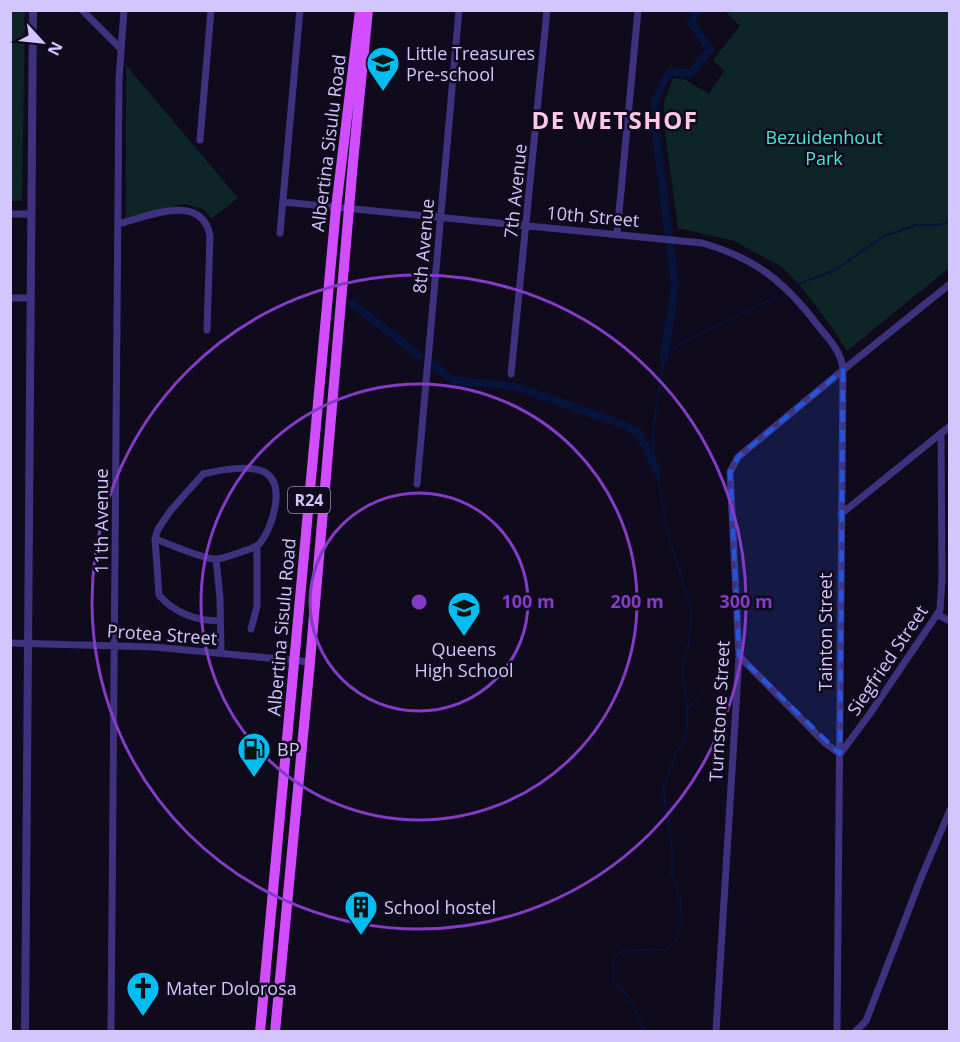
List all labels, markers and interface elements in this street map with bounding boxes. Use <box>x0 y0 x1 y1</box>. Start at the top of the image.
north arrow <box>12 12 72 72</box>
text: N <box>43 38 68 60</box>
place label: Little Treasures Pre-school <box>406 41 535 86</box>
school or university icon: Little Treasures Pre-school <box>365 45 401 92</box>
street label: Albertina Sisulu Road <box>305 53 351 233</box>
district label: DE WETSHOF <box>532 103 698 136</box>
park label: Bezuidenhout Park <box>765 125 883 170</box>
street label: 7th Avenue <box>498 142 532 240</box>
street label: 8th Avenue <box>407 198 439 294</box>
street label: 10th Street <box>546 200 640 232</box>
street label: 11th Avenue <box>89 468 113 574</box>
road number: R24 <box>288 487 330 513</box>
street label: Albertina Sisulu Road <box>261 537 301 717</box>
street label: Tainton Street <box>813 573 837 691</box>
text: 100 m <box>501 589 555 613</box>
text: 200 m <box>610 589 664 613</box>
text: 300 m <box>719 589 773 613</box>
school or university icon: Queens High School <box>446 590 482 637</box>
centre of rings <box>409 592 429 612</box>
street label: Siegfried Street <box>841 600 933 720</box>
street label: Protea Street <box>106 618 218 650</box>
place label: Queens High School <box>414 637 514 682</box>
street label: Turnstone Street <box>703 640 735 782</box>
fuel station icon: BP <box>236 731 272 778</box>
place label: BP <box>277 737 299 761</box>
building icon: School hostel <box>343 889 379 936</box>
place label: School hostel <box>384 895 496 919</box>
church icon: Mater Dolorosa <box>125 970 161 1017</box>
place label: Mater Dolorosa <box>166 976 297 1000</box>

